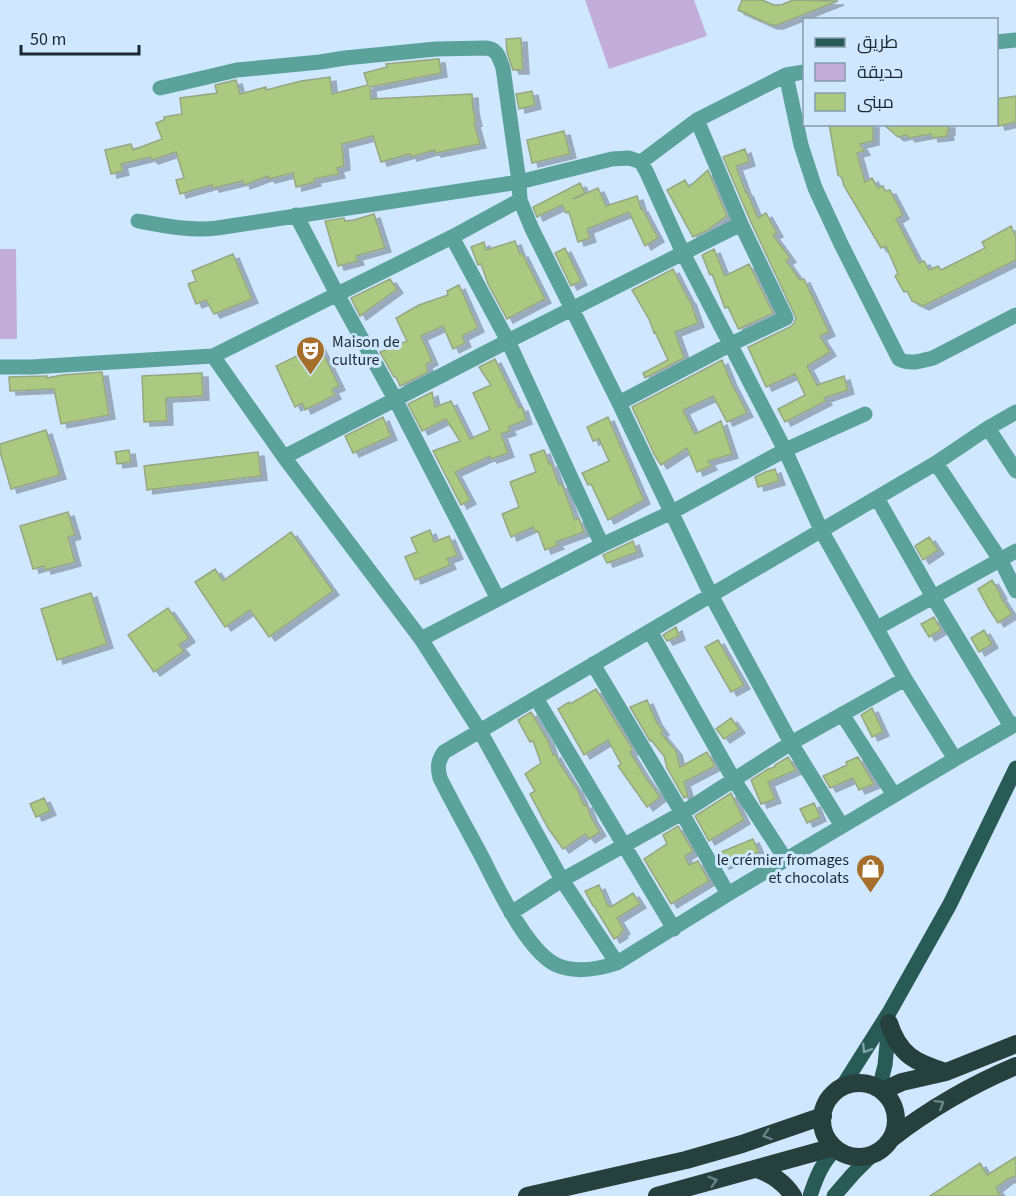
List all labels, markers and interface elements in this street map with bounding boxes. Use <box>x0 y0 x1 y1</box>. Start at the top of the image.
scale bar <box>21 18 140 56</box>
legend <box>803 18 998 126</box>
text: 50 m <box>30 27 66 52</box>
text: طريق <box>857 30 898 55</box>
text: حديقة <box>857 60 903 85</box>
text: مبنى <box>857 90 894 115</box>
place label: Maison de culture <box>332 331 400 371</box>
theatre icon: Maison de culture <box>295 334 327 376</box>
place label: le crémier fromages et chocolats <box>717 849 849 889</box>
shop icon: le crémier fromages et chocolats <box>854 852 886 894</box>
one-way arrow <box>862 1043 874 1053</box>
one-way arrow <box>934 1100 944 1112</box>
one-way arrow <box>763 1128 773 1141</box>
one-way arrow <box>707 1176 718 1188</box>

